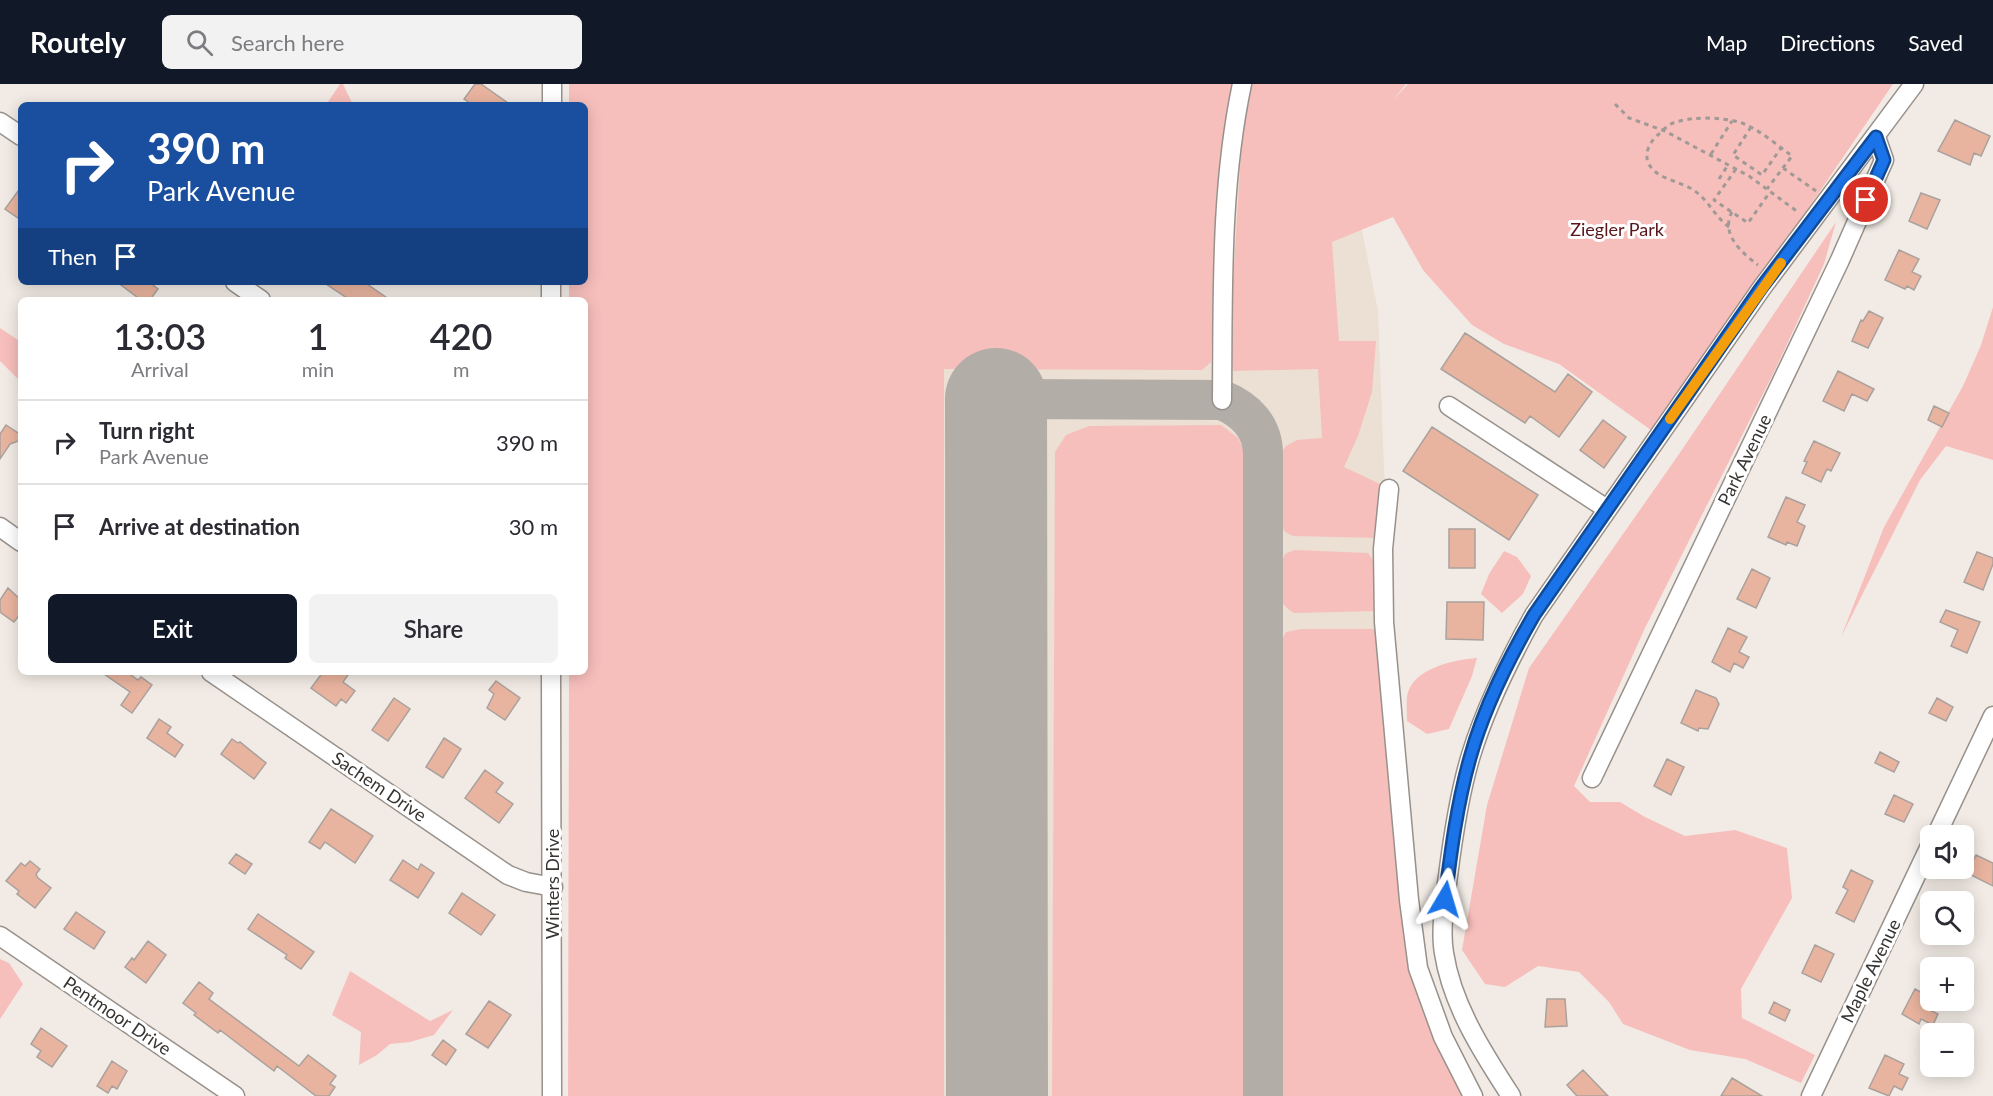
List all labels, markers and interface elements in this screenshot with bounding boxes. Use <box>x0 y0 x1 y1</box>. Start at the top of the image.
search box <box>162 15 582 69</box>
text: Routely <box>30 25 126 59</box>
icon: search <box>183 26 216 59</box>
text: Search here <box>231 29 344 56</box>
text: Map <box>1706 30 1747 55</box>
text: Directions <box>1780 30 1875 55</box>
text: Saved <box>1908 30 1963 55</box>
text: 390 m <box>147 123 265 173</box>
icon: right <box>48 126 126 204</box>
text: Park Avenue <box>147 174 295 207</box>
pin <box>1840 174 1891 225</box>
icon: arrive <box>1849 183 1882 216</box>
park label: Ziegler Park <box>1570 218 1665 240</box>
icon: arrive <box>109 240 142 273</box>
text: Then <box>48 243 97 270</box>
text: 13:03 <box>114 314 206 358</box>
text: 1 <box>308 314 328 358</box>
text: 420 <box>430 314 492 358</box>
text: Arrival <box>131 357 189 381</box>
text: min <box>302 357 334 381</box>
text: m <box>453 357 469 381</box>
street label: Park Avenue <box>1713 410 1776 509</box>
text: Turn right <box>99 417 194 444</box>
icon: right <box>48 426 81 459</box>
text: 390 m <box>496 429 558 456</box>
text: Park Avenue <box>99 444 209 468</box>
icon: arrive <box>48 510 81 543</box>
text: Arrive at destination <box>99 513 300 540</box>
text: 30 m <box>509 513 558 540</box>
button: Exit <box>48 594 297 663</box>
button: Share <box>309 594 558 663</box>
street label: Sachem Drive <box>328 747 431 826</box>
map controls <box>1920 825 1974 1077</box>
button: sound <box>1920 825 1974 879</box>
street label: Winters Drive <box>541 829 563 939</box>
position arrow <box>1413 867 1477 931</box>
button: search <box>1920 891 1974 945</box>
street label: Maple Avenue <box>1835 915 1905 1026</box>
button: + <box>1920 957 1974 1011</box>
street label: Pentmoor Drive <box>60 971 176 1059</box>
button: − <box>1920 1023 1974 1077</box>

